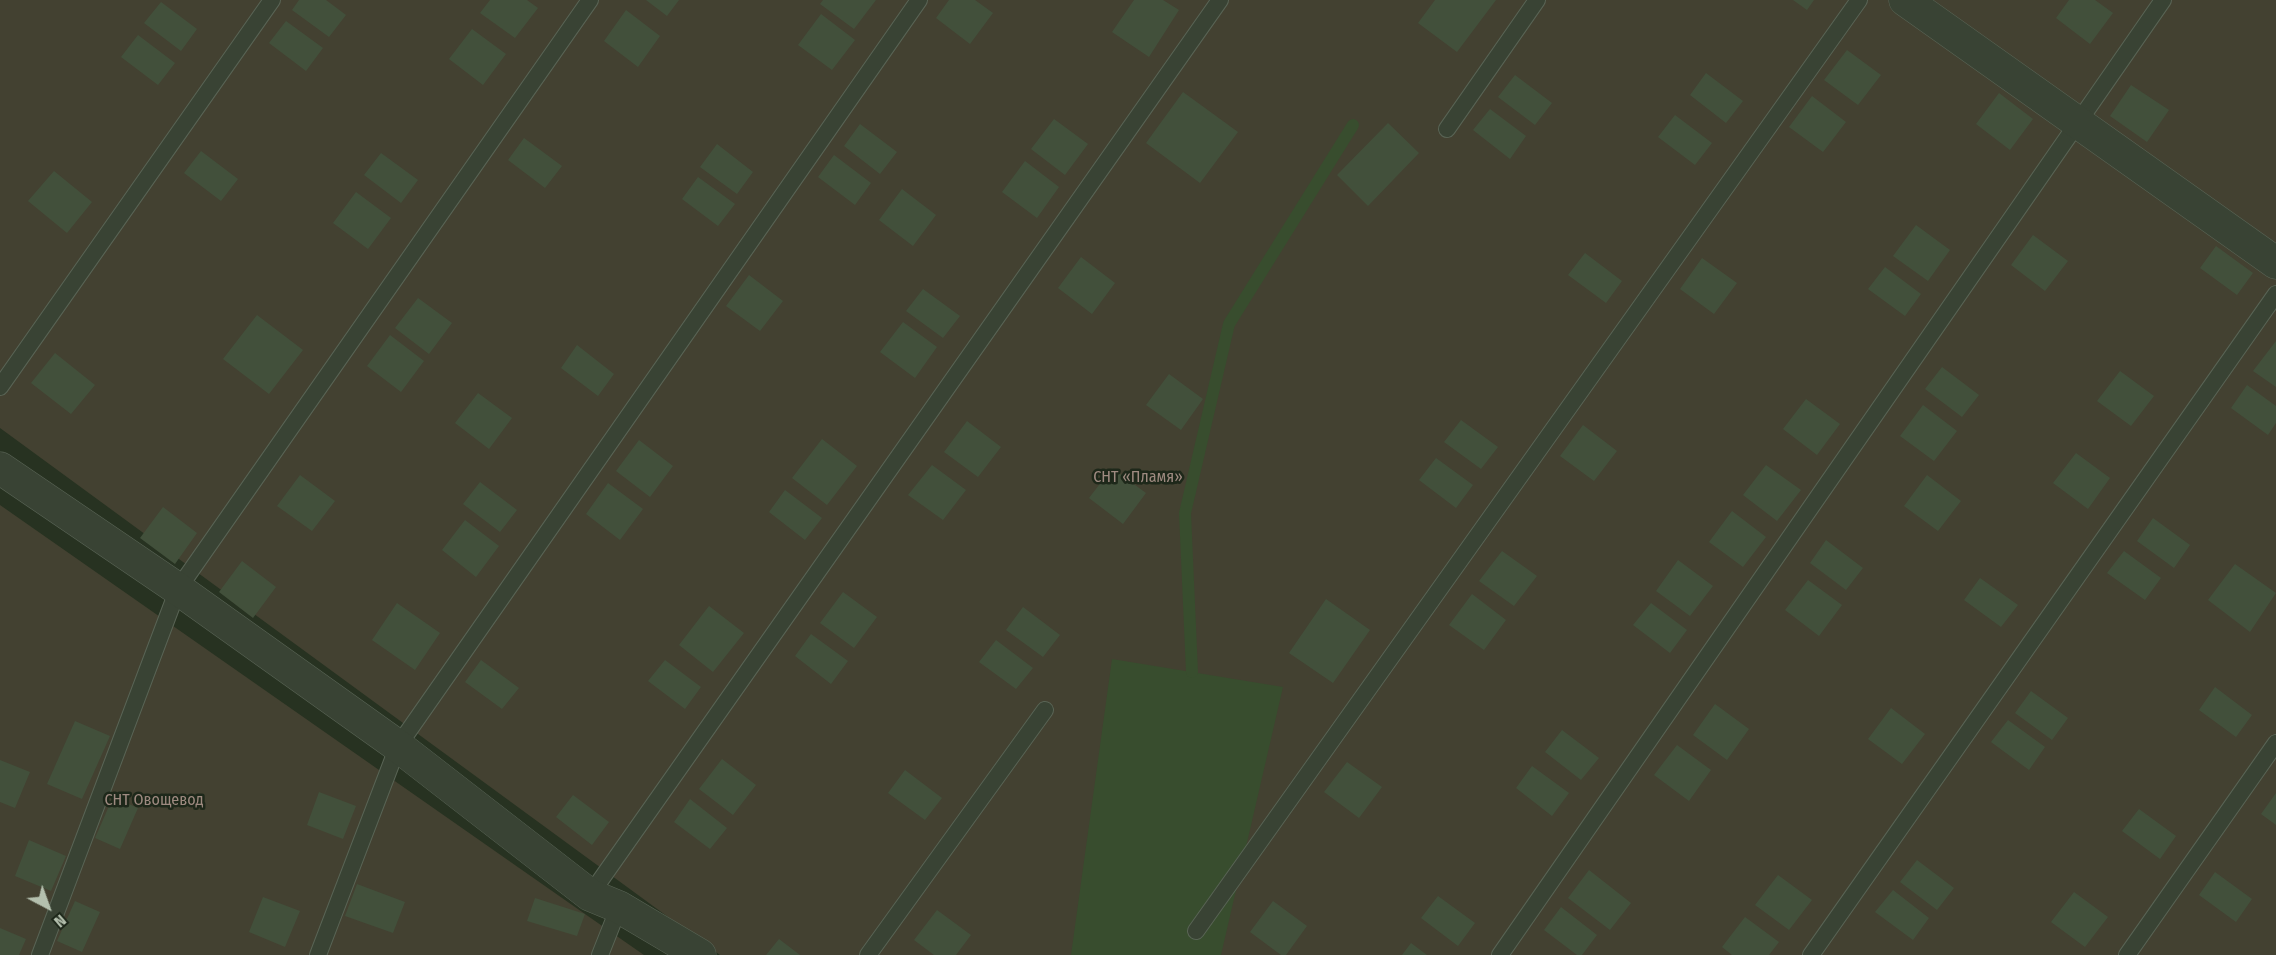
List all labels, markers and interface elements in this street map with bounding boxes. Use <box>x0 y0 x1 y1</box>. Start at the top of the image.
park label: СНТ «Пламя» <box>1093 468 1183 488</box>
park label: СНТ Овощевод <box>104 791 204 811</box>
north arrow <box>18 877 78 937</box>
text: N <box>50 911 70 931</box>

